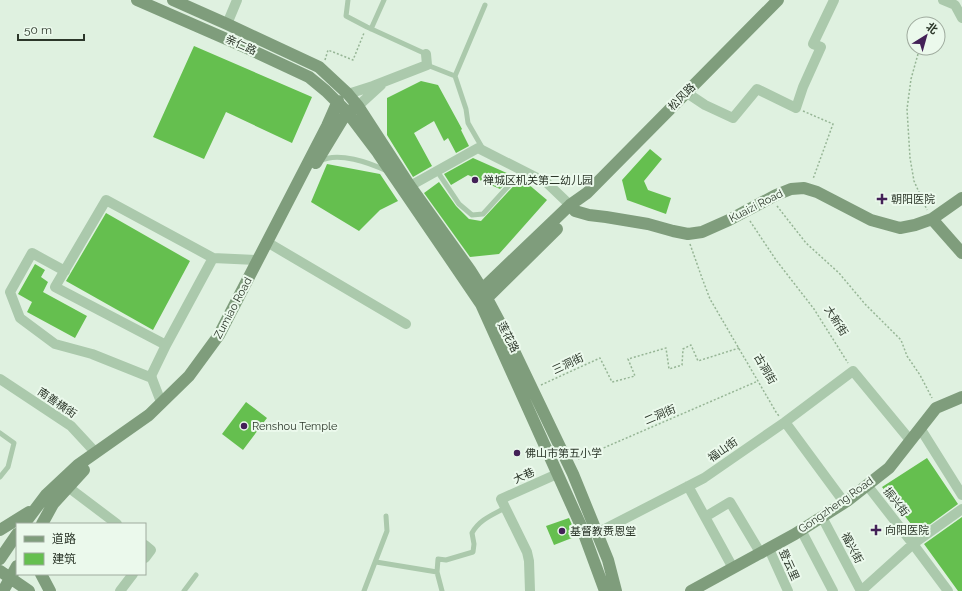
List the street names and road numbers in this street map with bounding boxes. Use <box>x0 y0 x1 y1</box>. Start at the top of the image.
street label: 亲仁路 <box>223 32 259 58</box>
street label: 松风路 <box>666 81 698 113</box>
street label: Kuaizi Road <box>727 187 785 225</box>
street label: Zumiao Road <box>211 275 255 341</box>
street label: 大新街 <box>822 304 850 338</box>
street label: 莲花路 <box>495 319 521 355</box>
street label: 三洞街 <box>550 351 586 377</box>
street label: 古洞街 <box>751 351 779 387</box>
street label: 南善横街 <box>35 385 79 421</box>
street label: 二洞街 <box>642 403 678 427</box>
street label: 福山街 <box>706 435 740 465</box>
street label: 大巷 <box>511 465 537 487</box>
street label: Gongzheng Road <box>796 474 876 536</box>
street label: 振兴街 <box>881 485 911 519</box>
street label: 福兴街 <box>839 530 865 566</box>
street label: 登云里 <box>776 547 802 583</box>

